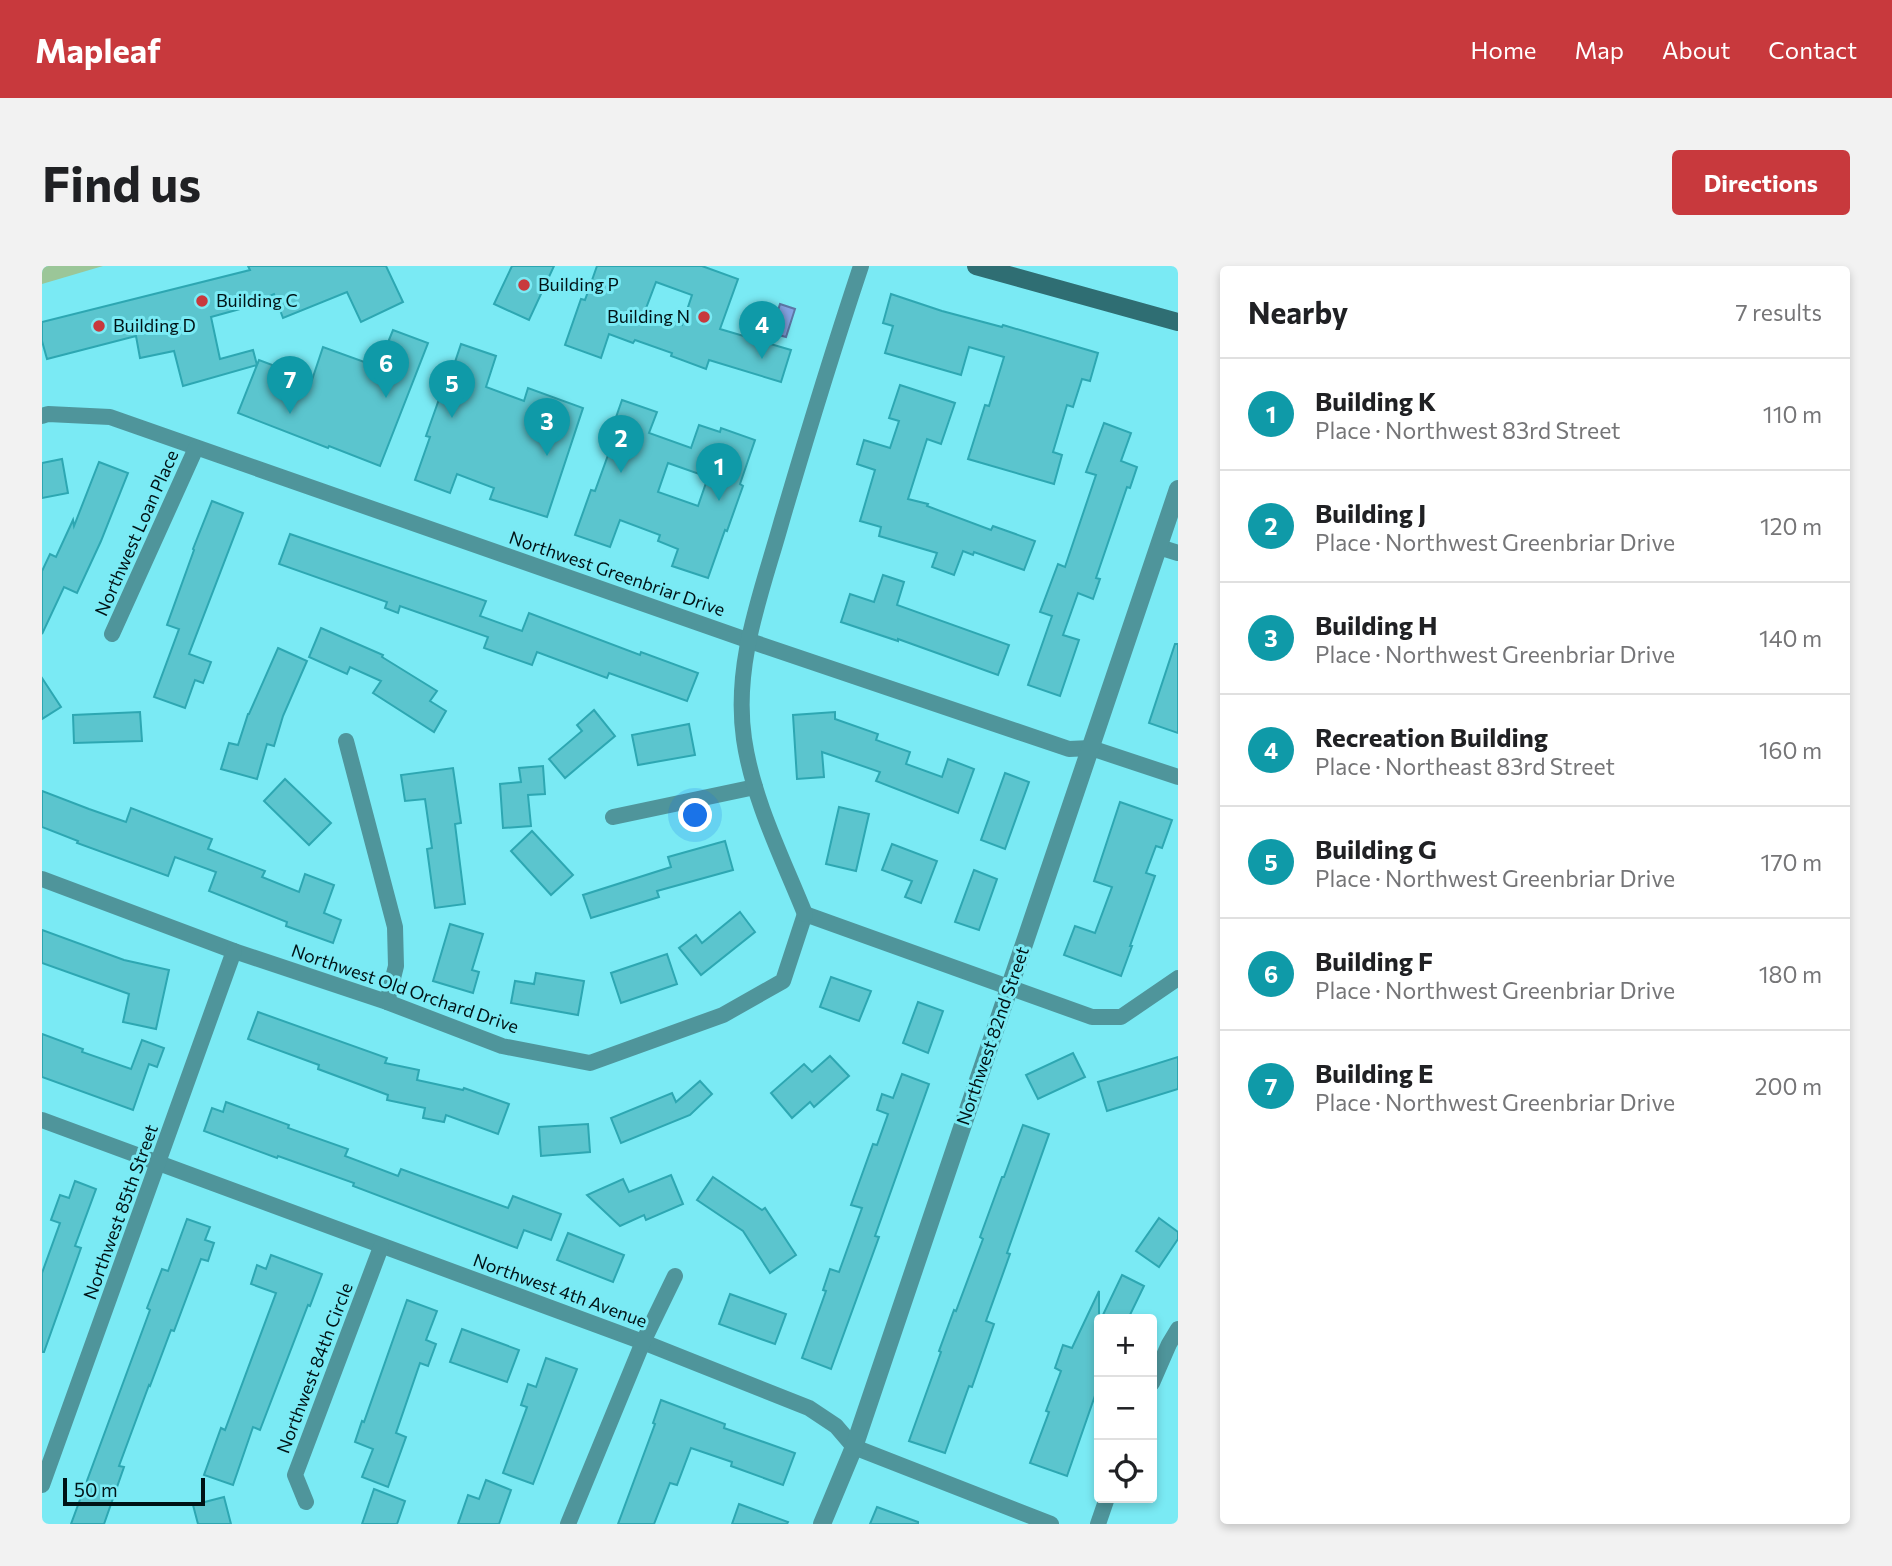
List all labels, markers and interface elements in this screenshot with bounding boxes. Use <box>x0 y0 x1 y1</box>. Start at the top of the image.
text: Mapleaf <box>35 29 161 70</box>
text: Home <box>1471 35 1537 64</box>
text: Map <box>1575 35 1624 64</box>
text: About <box>1662 35 1730 64</box>
text: Contact <box>1768 35 1857 64</box>
button: Directions <box>1672 150 1850 215</box>
text: Find us <box>42 152 201 212</box>
place label: Building P <box>538 273 619 295</box>
marker: Building P <box>516 277 532 293</box>
place label: Building C <box>216 289 298 311</box>
marker: Building C <box>194 293 210 309</box>
text: Nearby <box>1248 293 1348 330</box>
text: 7 results <box>1735 298 1822 326</box>
pin: 4 <box>739 301 785 359</box>
place label: Building N <box>607 305 690 327</box>
marker: Building N <box>696 309 712 325</box>
place label: Building D <box>113 314 196 336</box>
marker: Building D <box>91 318 107 334</box>
pin: 6 <box>363 340 409 398</box>
pin: 7 <box>267 356 313 414</box>
pin: 5 <box>429 360 475 418</box>
text: Building K <box>1315 385 1436 416</box>
pin: 3 <box>524 398 570 456</box>
text: 1 <box>1266 400 1276 428</box>
text: 110 m <box>1763 400 1822 428</box>
pin: 2 <box>598 415 644 473</box>
text: Place · Northwest 83rd Street <box>1315 416 1621 444</box>
pin: 1 <box>696 443 742 501</box>
street label: Northwest Loan Place <box>90 446 183 619</box>
text: Building J <box>1315 497 1426 528</box>
text: 2 <box>1264 512 1278 540</box>
text: 120 m <box>1760 512 1822 540</box>
street label: Northwest Greenbriar Drive <box>506 526 728 620</box>
text: Place · Northwest Greenbriar Drive <box>1315 528 1675 556</box>
text: Building H <box>1315 609 1438 640</box>
text: 3 <box>1264 624 1278 652</box>
text: 140 m <box>1759 624 1822 652</box>
text: Place · Northwest Greenbriar Drive <box>1315 640 1675 668</box>
text: Recreation Building <box>1315 721 1548 752</box>
text: 4 <box>1264 736 1278 764</box>
text: 160 m <box>1759 736 1822 764</box>
text: Place · Northeast 83rd Street <box>1315 752 1615 780</box>
your location <box>678 798 712 832</box>
text: Building G <box>1315 833 1437 864</box>
text: 5 <box>1264 848 1278 876</box>
text: 170 m <box>1761 848 1822 876</box>
text: Place · Northwest Greenbriar Drive <box>1315 864 1675 892</box>
street label: Northwest Old Orchard Drive <box>289 939 522 1037</box>
street label: Northwest 82nd Street <box>951 943 1033 1128</box>
text: Building F <box>1315 945 1433 976</box>
text: 6 <box>1264 960 1278 988</box>
text: 180 m <box>1759 960 1822 988</box>
text: Place · Northwest Greenbriar Drive <box>1315 976 1675 1004</box>
text: Building E <box>1315 1057 1434 1088</box>
text: 7 <box>1265 1072 1277 1100</box>
text: 200 m <box>1755 1072 1822 1100</box>
text: Place · Northwest Greenbriar Drive <box>1315 1088 1675 1116</box>
street label: Northwest 85th Street <box>78 1121 162 1302</box>
street label: Northwest 4th Avenue <box>470 1248 650 1332</box>
street label: Northwest 84th Circle <box>271 1279 357 1456</box>
map controls <box>1094 1314 1157 1503</box>
button: + <box>1094 1314 1157 1377</box>
button: − <box>1094 1377 1157 1440</box>
button: locate <box>1094 1440 1157 1503</box>
scale bar <box>63 1475 205 1507</box>
text: 50 m <box>74 1478 118 1501</box>

